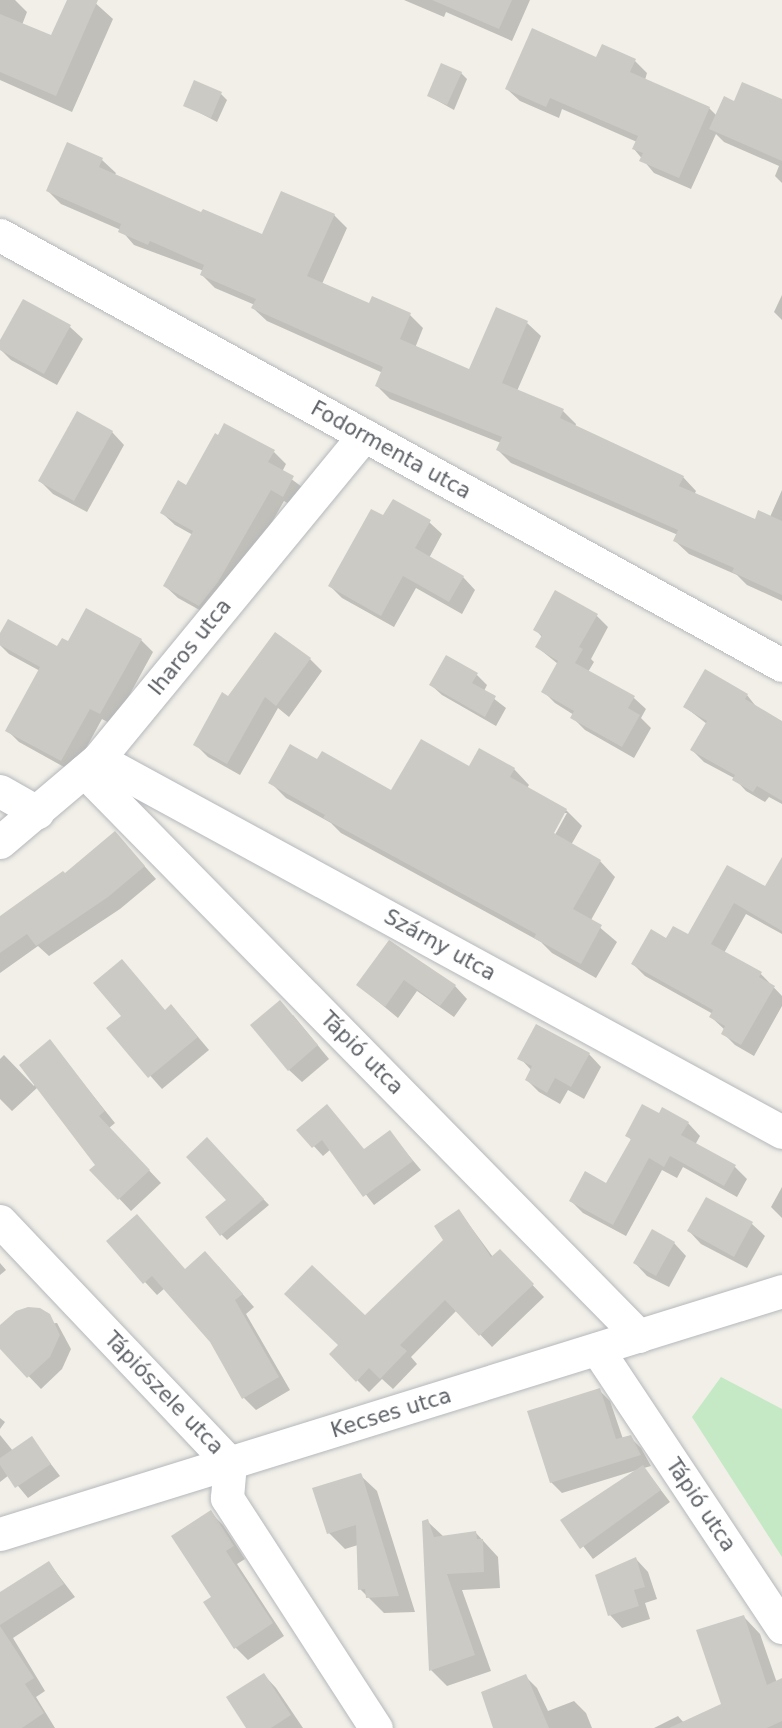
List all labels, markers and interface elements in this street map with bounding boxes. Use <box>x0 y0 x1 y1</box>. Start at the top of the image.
street label: Fodormenta utca <box>307 396 475 504</box>
street label: Iharos utca <box>143 594 237 700</box>
street label: Szárny utca <box>380 904 500 986</box>
street label: Tápió utca <box>315 1006 409 1100</box>
street label: Tápiószele utca <box>99 1327 229 1459</box>
street label: Kecses utca <box>328 1383 454 1443</box>
street label: Tápió utca <box>661 1454 741 1556</box>

